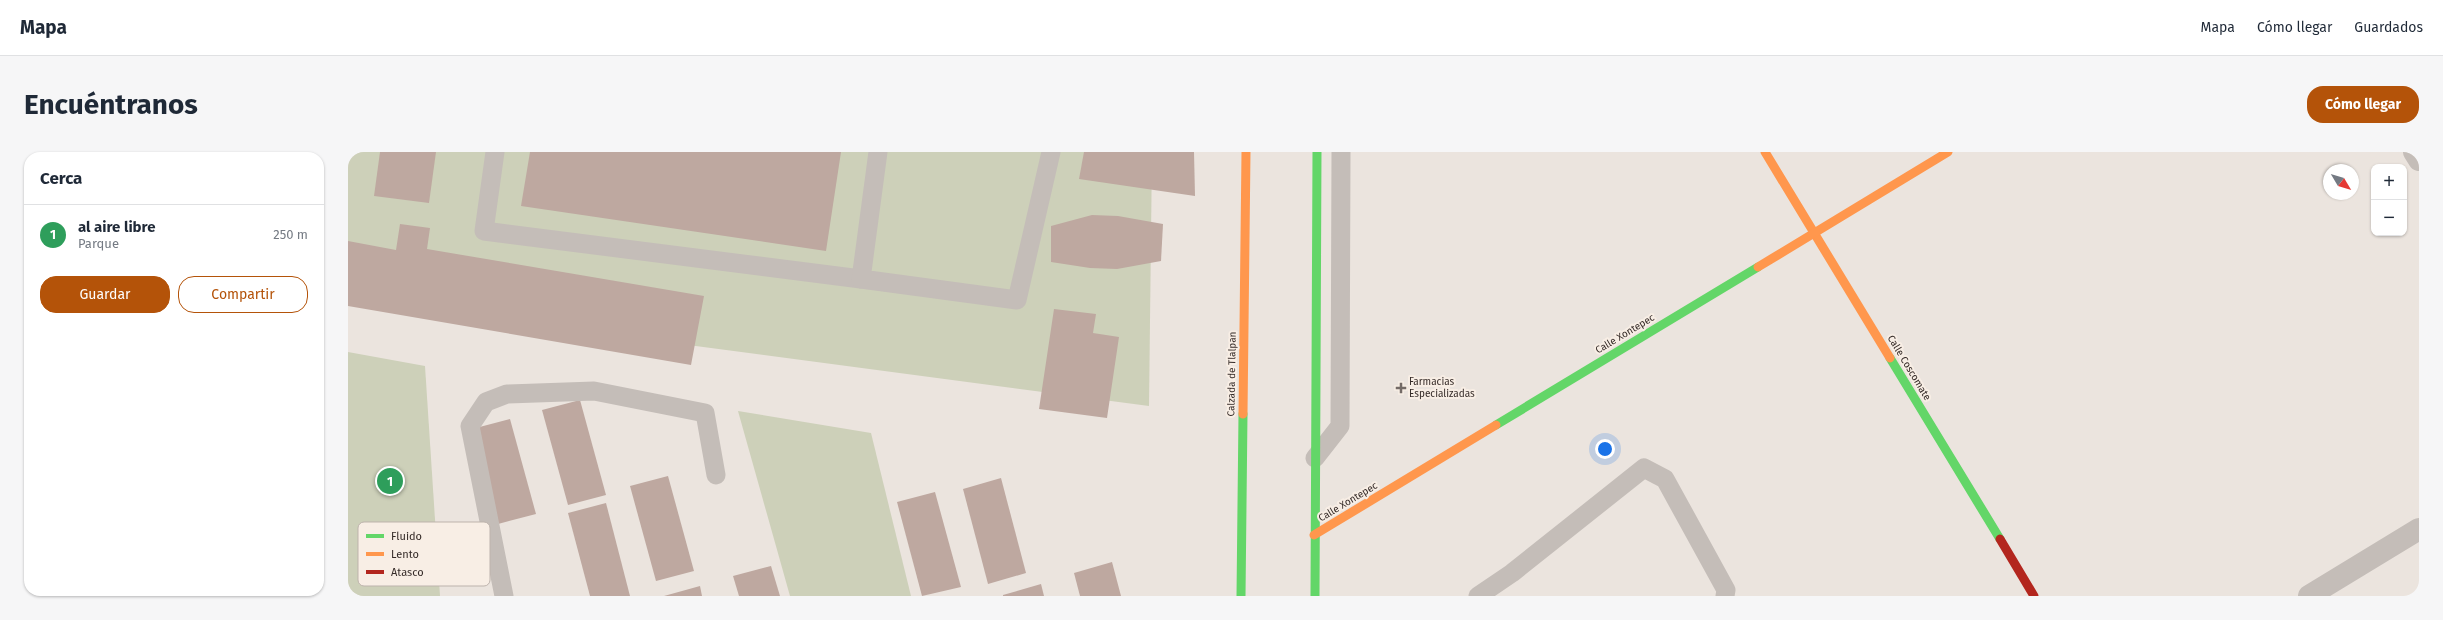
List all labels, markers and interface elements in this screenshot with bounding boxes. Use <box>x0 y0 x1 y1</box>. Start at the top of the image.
text: Mapa <box>20 16 67 39</box>
text: Mapa <box>2201 19 2235 36</box>
text: Cómo llegar <box>2257 19 2332 36</box>
text: Guardados <box>2354 19 2423 36</box>
button: Cómo llegar <box>2307 86 2419 123</box>
text: Encuéntranos <box>24 88 198 121</box>
north arrow <box>2323 164 2359 200</box>
map controls <box>2371 164 2407 236</box>
button: + <box>2371 164 2407 200</box>
text: Cerca <box>40 168 82 189</box>
button: − <box>2371 200 2407 236</box>
text: al aire libre <box>78 218 155 236</box>
text: 1 <box>50 227 56 242</box>
text: 250 m <box>273 227 308 242</box>
text: Parque <box>78 236 119 251</box>
button: Guardar <box>40 276 170 313</box>
button: Compartir <box>178 276 308 313</box>
street label: Calle Xontepec <box>1593 312 1657 356</box>
street label: Calzada de Tlalpan <box>1225 331 1239 417</box>
street label: Calle Coscomate <box>1885 333 1933 403</box>
place label: Farmacias Especializadas <box>1409 376 1475 400</box>
marker: Farmacias Especializadas <box>1396 383 1406 393</box>
your location <box>1595 439 1615 459</box>
pin: 1 <box>377 466 403 496</box>
street label: Calle Xontepec <box>1316 480 1380 524</box>
legend <box>358 522 490 586</box>
text: Fluido <box>391 530 422 543</box>
text: Lento <box>391 548 419 561</box>
text: Atasco <box>391 566 424 579</box>

